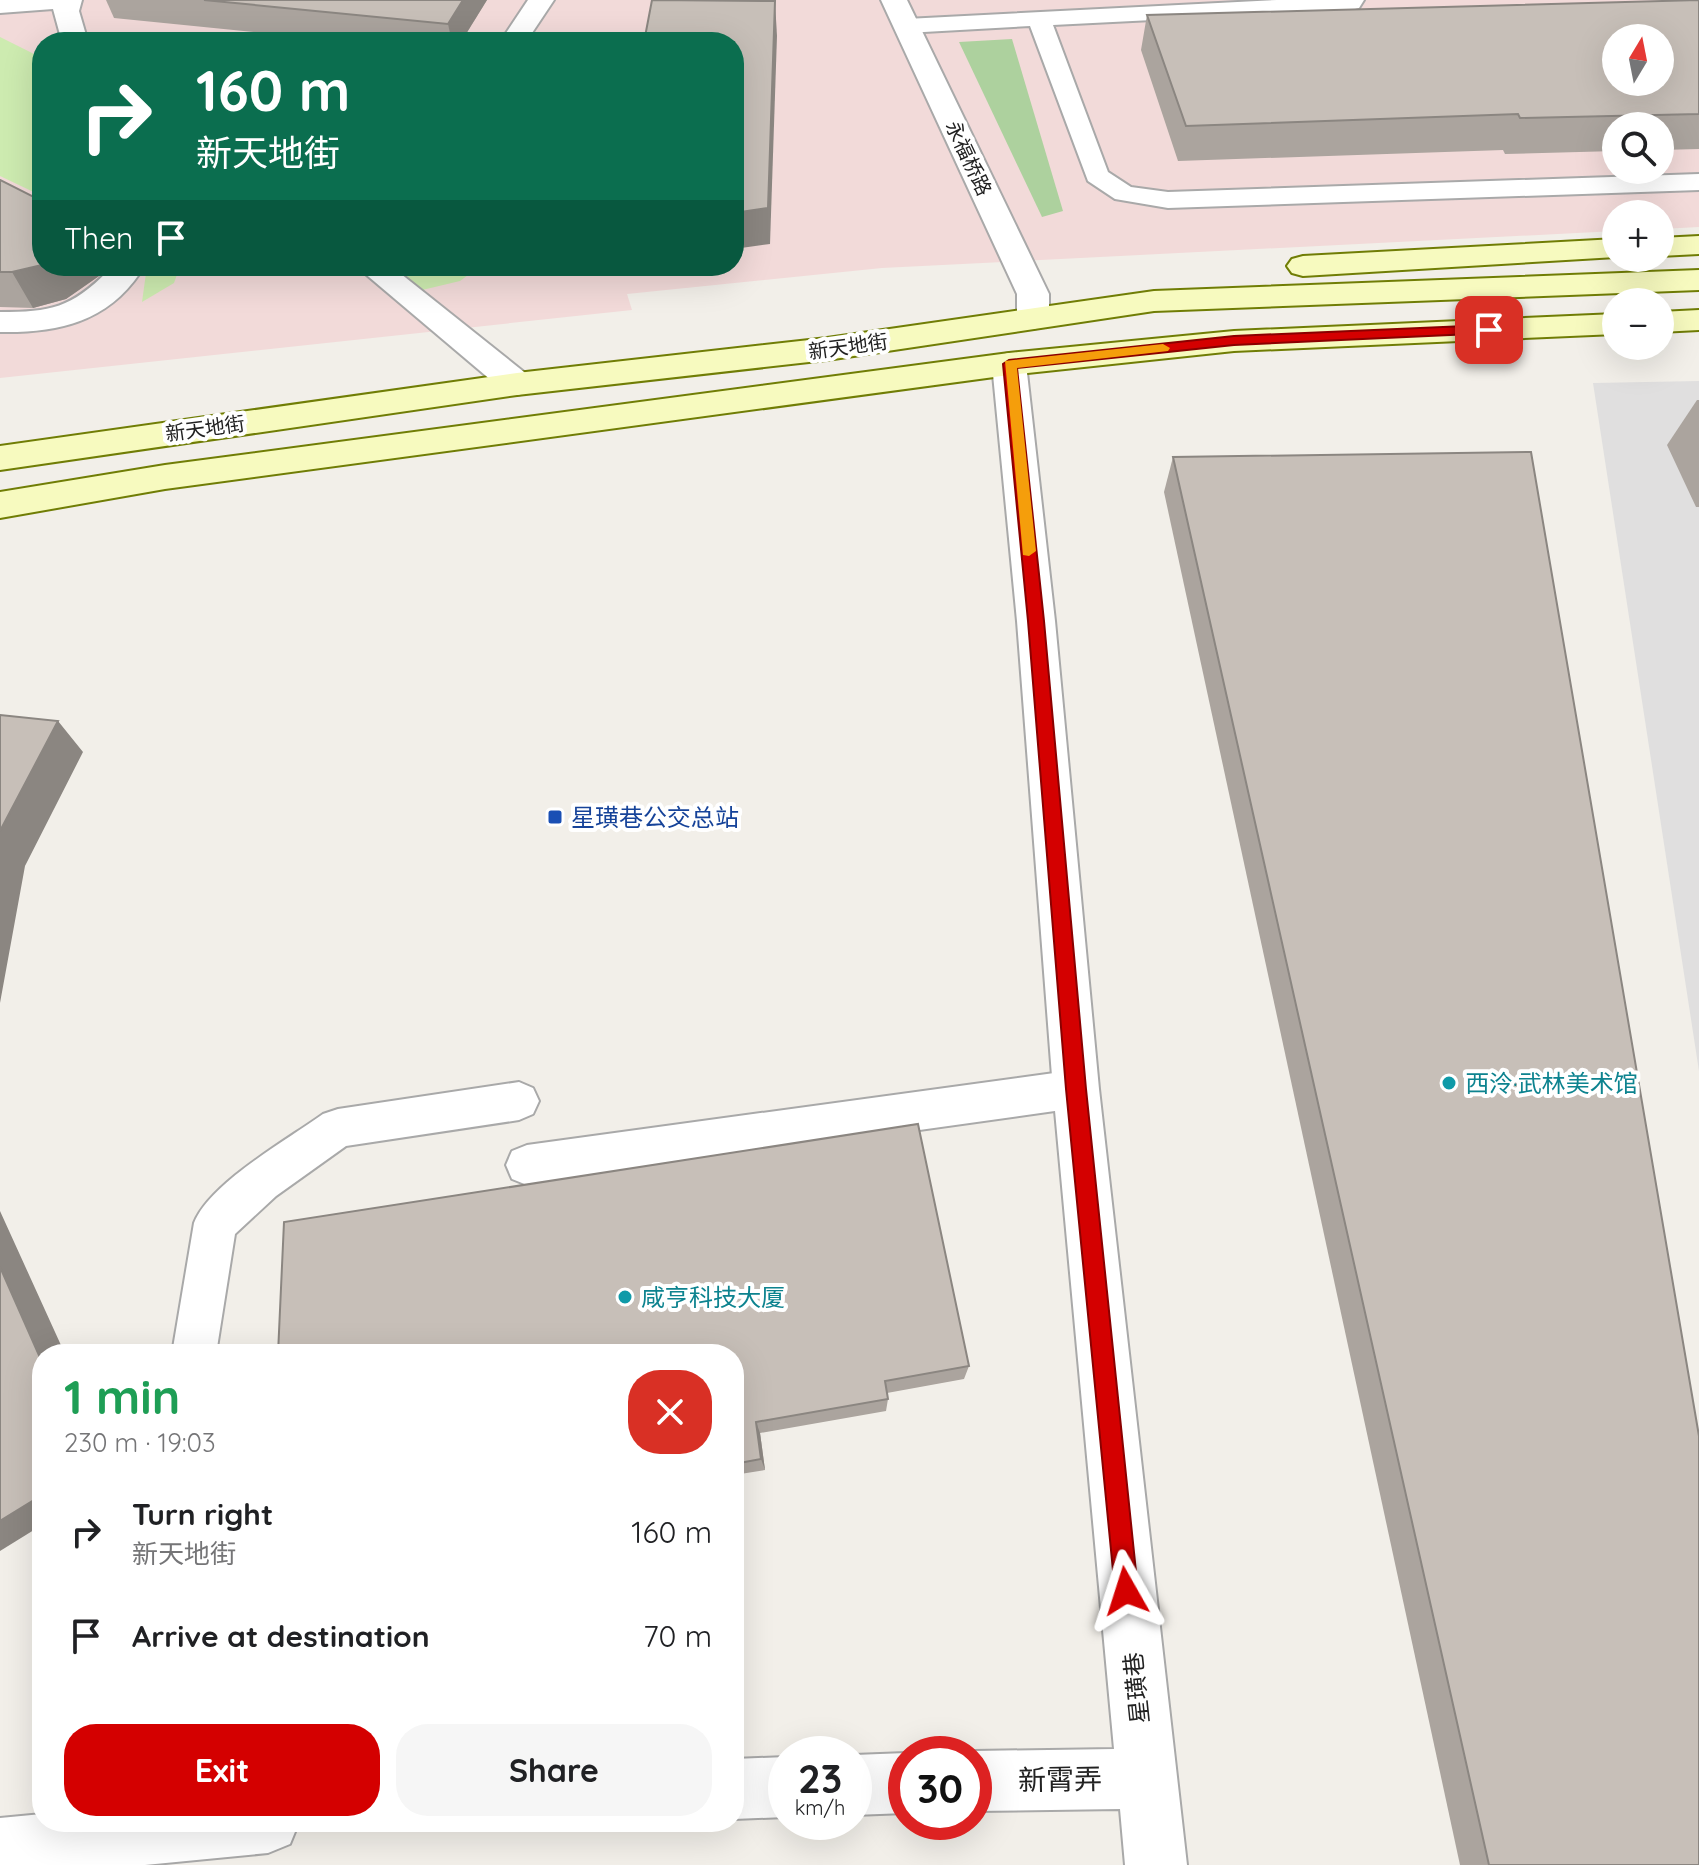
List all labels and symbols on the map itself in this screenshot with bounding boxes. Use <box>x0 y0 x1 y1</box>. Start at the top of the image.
north arrow <box>1602 24 1674 96</box>
street label: 永福桥路 <box>941 116 997 200</box>
pin <box>1455 296 1523 364</box>
street label: 新天地街 <box>807 328 889 364</box>
street label: 新天地街 <box>164 410 246 446</box>
place label: 星璜巷公交总站 <box>571 802 739 832</box>
marker: 星璜巷公交总站 <box>546 808 564 826</box>
place label: 西泠·武林美术馆 <box>1465 1068 1638 1098</box>
marker: 西泠·武林美术馆 <box>1440 1074 1458 1092</box>
place label: 咸亨科技大厦 <box>641 1282 785 1312</box>
marker: 咸亨科技大厦 <box>616 1288 634 1306</box>
position arrow <box>1084 1549 1168 1633</box>
street label: 星璜巷 <box>1117 1651 1155 1725</box>
speed limit sign: 30 <box>888 1736 992 1840</box>
street label: 新霄弄 <box>1018 1761 1102 1797</box>

